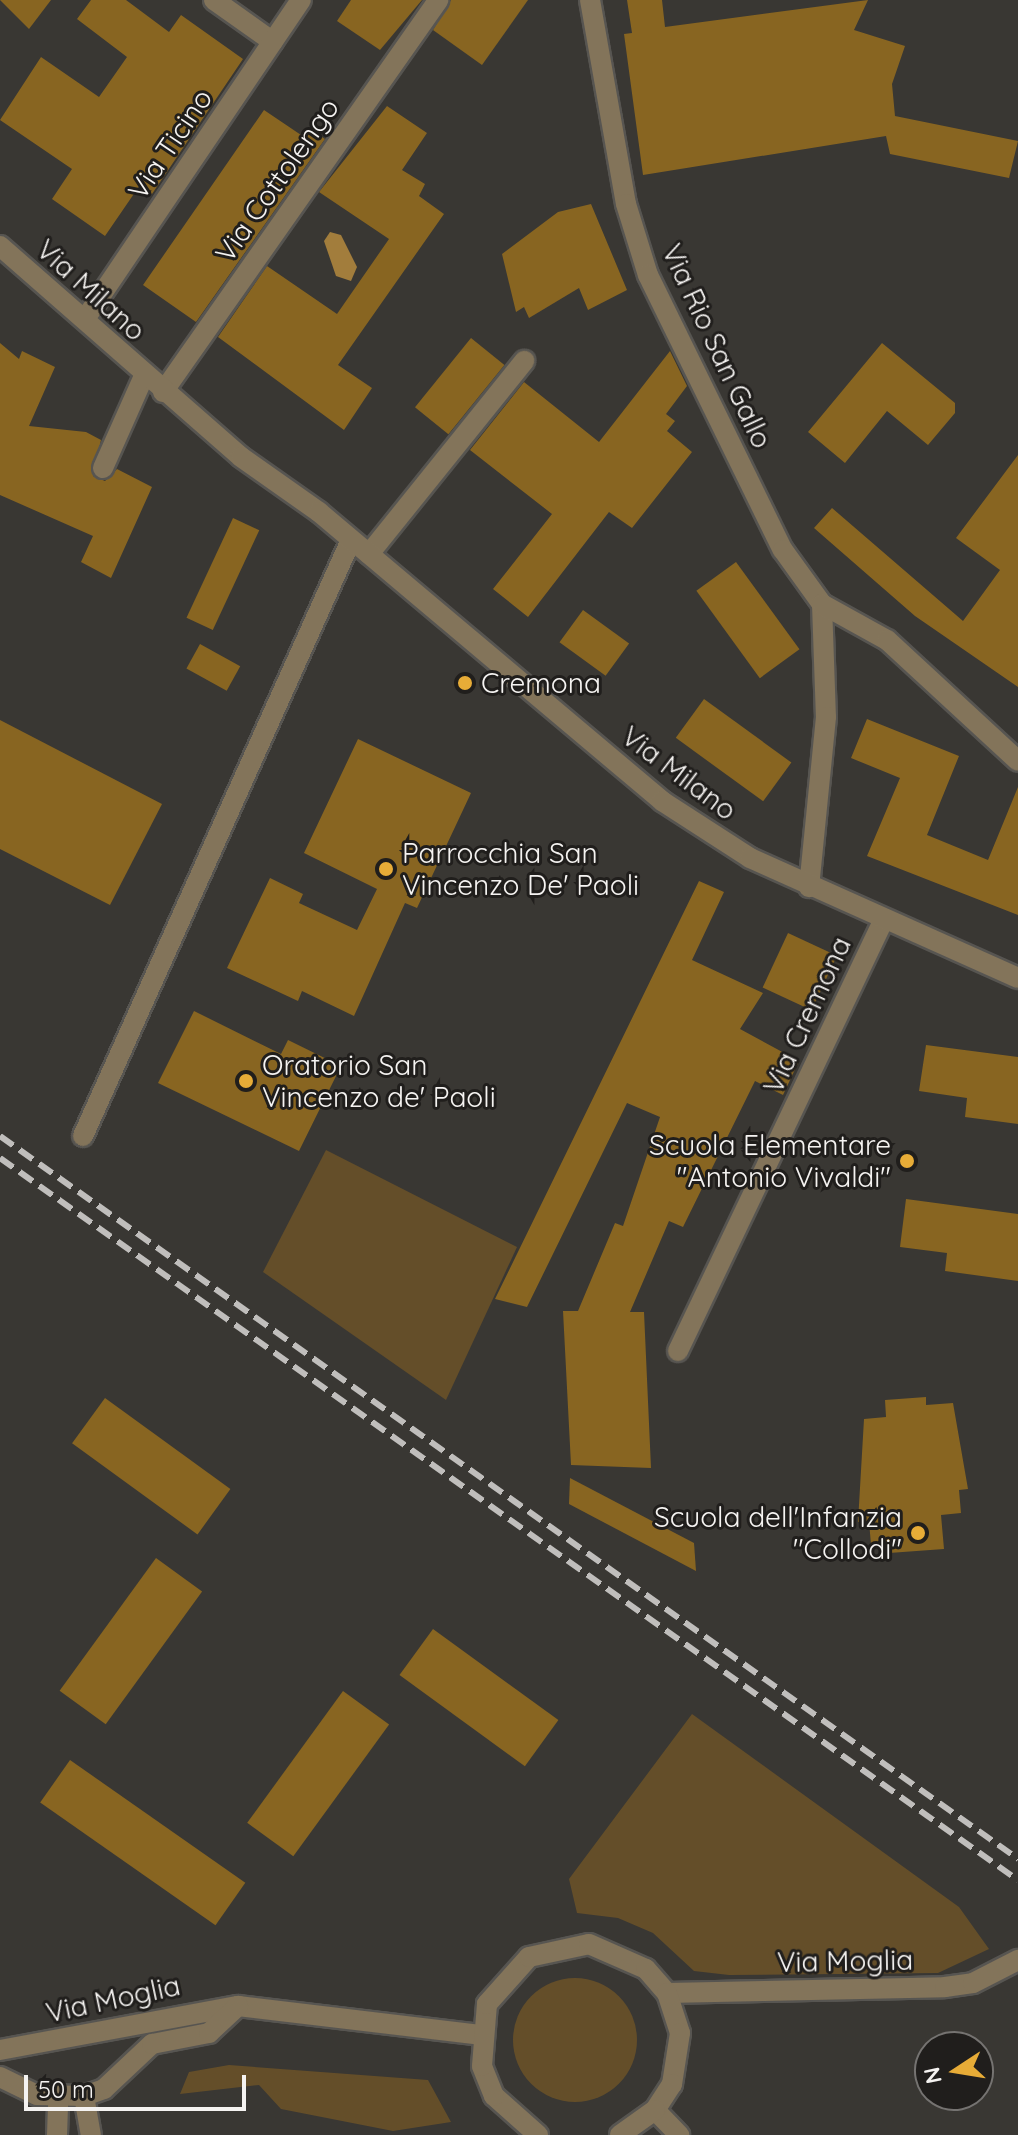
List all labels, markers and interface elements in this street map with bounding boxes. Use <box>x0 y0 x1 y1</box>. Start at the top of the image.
street label: Via Ticino <box>121 82 219 206</box>
street label: Via Cottolengo <box>208 92 346 268</box>
street label: Via Milano <box>30 232 152 348</box>
street label: Via Rio San Gallo <box>655 239 779 453</box>
place label: Cremona <box>481 666 601 700</box>
marker: Cremona <box>456 674 474 692</box>
street label: Via Milano <box>615 719 743 827</box>
place label: Parrocchia San Vincenzo De' Paoli <box>402 836 639 902</box>
marker: Parrocchia San Vincenzo De' Paoli <box>377 860 395 878</box>
street label: Via Cremona <box>756 931 858 1099</box>
place label: Oratorio San Vincenzo de' Paoli <box>262 1048 496 1114</box>
marker: Oratorio San Vincenzo de' Paoli <box>237 1072 255 1090</box>
place label: Scuola Elementare "Antonio Vivaldi" <box>649 1128 891 1194</box>
marker: Scuola Elementare "Antonio Vivaldi" <box>898 1152 916 1170</box>
place label: Scuola dell'Infanzia "Collodi" <box>654 1500 902 1566</box>
marker: Scuola dell'Infanzia "Collodi" <box>909 1524 927 1542</box>
street label: Via Moglia <box>777 1943 913 1979</box>
street label: Via Moglia <box>43 1968 183 2030</box>
north arrow <box>914 2031 994 2111</box>
scale bar <box>28 2059 250 2109</box>
text: N <box>917 2065 948 2086</box>
text: 50 m <box>38 2074 94 2104</box>

